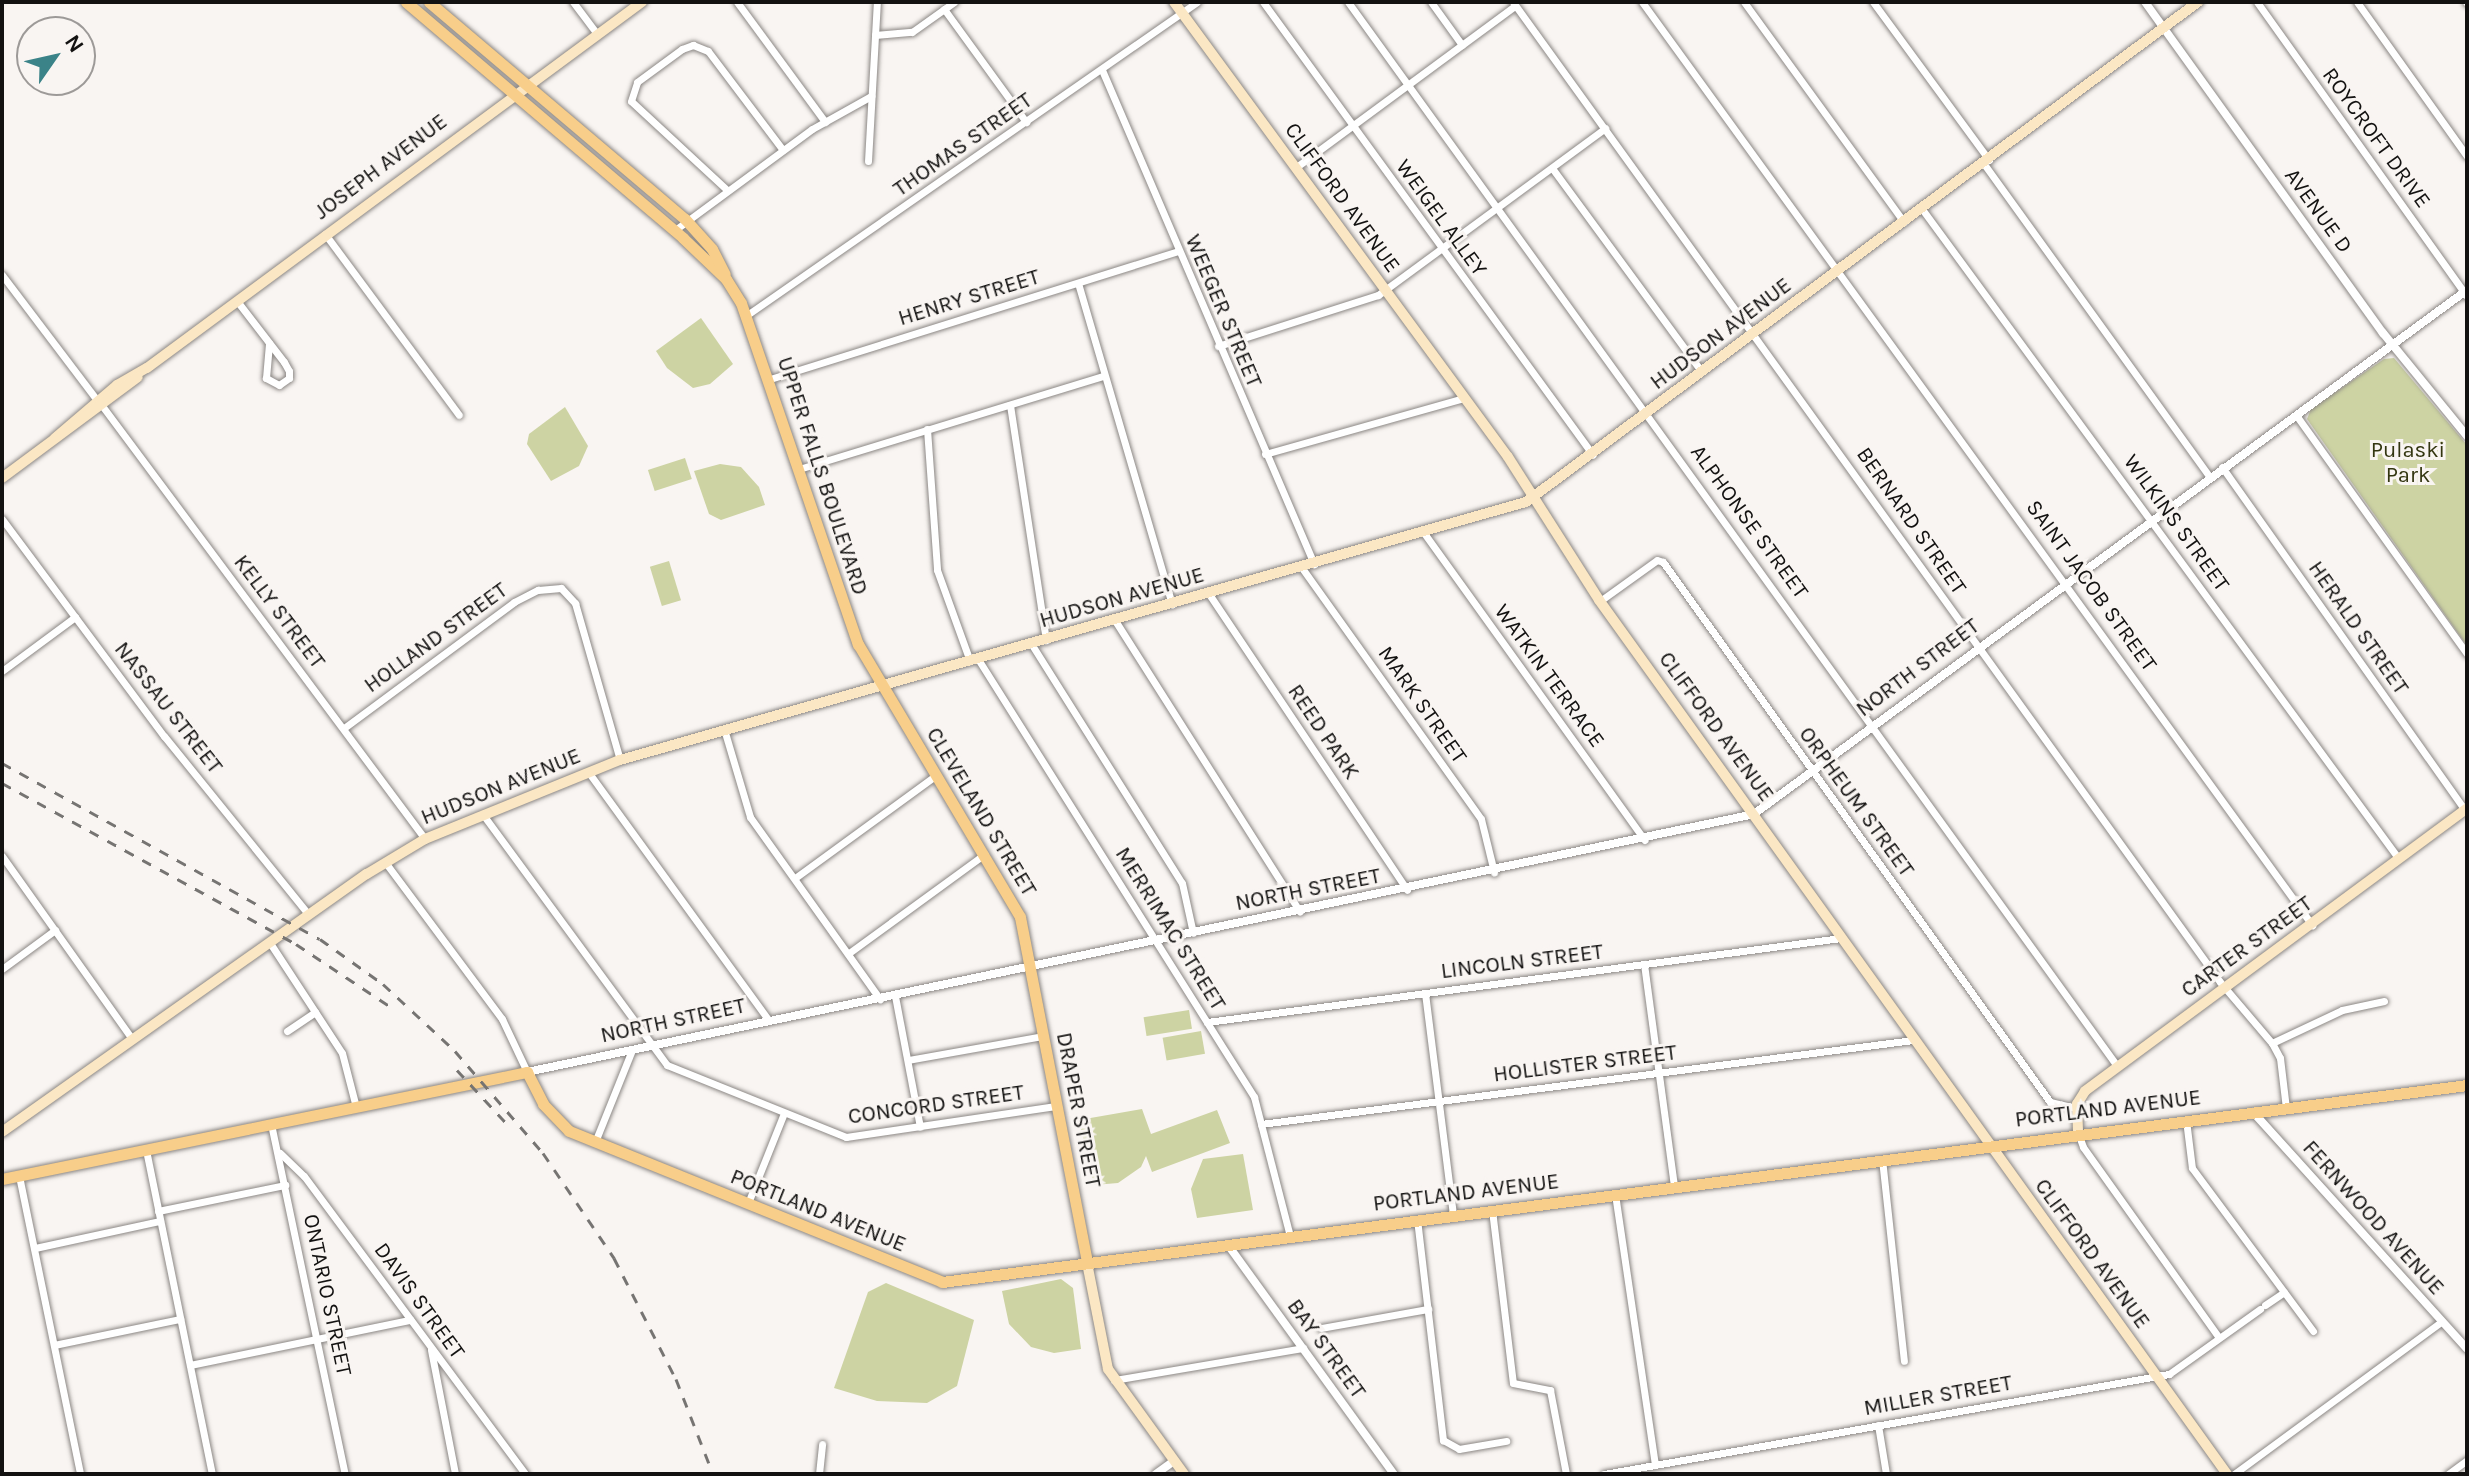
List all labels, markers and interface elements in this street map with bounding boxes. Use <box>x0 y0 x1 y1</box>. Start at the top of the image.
north arrow <box>16 16 96 96</box>
text: N <box>59 30 89 58</box>
street label: ROYCROFT DRIVE <box>2316 63 2436 213</box>
street label: THOMAS STREET <box>889 87 1037 203</box>
street label: JOSEPH AVENUE <box>309 108 453 226</box>
street label: CLIFFORD AVENUE <box>1279 118 1405 278</box>
street label: WEIGEL ALLEY <box>1390 154 1492 282</box>
street label: AVENUE D <box>2278 163 2358 259</box>
street label: WEEGER STREET <box>1179 231 1267 391</box>
street label: HENRY STREET <box>895 264 1043 332</box>
street label: HUDSON AVENUE <box>1645 272 1797 396</box>
street label: UPPER FALLS BOULEVARD <box>771 354 873 598</box>
park label: Pulaski Park <box>2371 437 2445 488</box>
street label: ALPHONSE STREET <box>1684 440 1814 604</box>
street label: BERNARD STREET <box>1850 442 1972 600</box>
street label: WILKINS STREET <box>2117 449 2235 597</box>
street label: SAINT JACOB STREET <box>2020 495 2162 677</box>
street label: KELLY STREET <box>228 550 330 674</box>
street label: HERALD STREET <box>2302 556 2414 700</box>
street label: HUDSON AVENUE <box>1037 562 1207 634</box>
street label: HOLLAND STREET <box>359 577 513 699</box>
street label: WATKIN TERRACE <box>1488 599 1610 753</box>
street label: NORTH STREET <box>1851 613 1985 723</box>
street label: NASSAU STREET <box>108 637 228 779</box>
street label: MARK STREET <box>1372 641 1472 769</box>
street label: CLIFFORD AVENUE <box>1653 647 1779 807</box>
street label: REED PARK <box>1282 680 1364 784</box>
street label: ORPHEUM STREET <box>1793 722 1919 882</box>
street label: CLEVELAND STREET <box>920 723 1042 901</box>
street label: HUDSON AVENUE <box>417 743 585 831</box>
street label: MERRIMAC STREET <box>1109 842 1231 1016</box>
street label: NORTH STREET <box>1233 863 1383 917</box>
street label: CARTER STREET <box>2176 891 2318 1003</box>
street label: LINCOLN STREET <box>1439 939 1605 985</box>
street label: NORTH STREET <box>598 993 748 1049</box>
street label: DRAPER STREET <box>1050 1030 1106 1190</box>
street label: HOLLISTER STREET <box>1492 1040 1678 1088</box>
street label: CONCORD STREET <box>846 1080 1026 1130</box>
street label: PORTLAND AVENUE <box>2014 1084 2202 1134</box>
street label: FERNWOOD AVENUE <box>2297 1135 2449 1301</box>
street label: PORTLAND AVENUE <box>726 1164 910 1258</box>
street label: PORTLAND AVENUE <box>1372 1168 1560 1218</box>
street label: CLIFFORD AVENUE <box>2029 1174 2155 1334</box>
street label: ONTARIO STREET <box>297 1212 357 1378</box>
street label: DAVIS STREET <box>368 1238 470 1364</box>
street label: BAY STREET <box>1281 1294 1371 1404</box>
street label: MILLER STREET <box>1862 1370 2014 1422</box>

